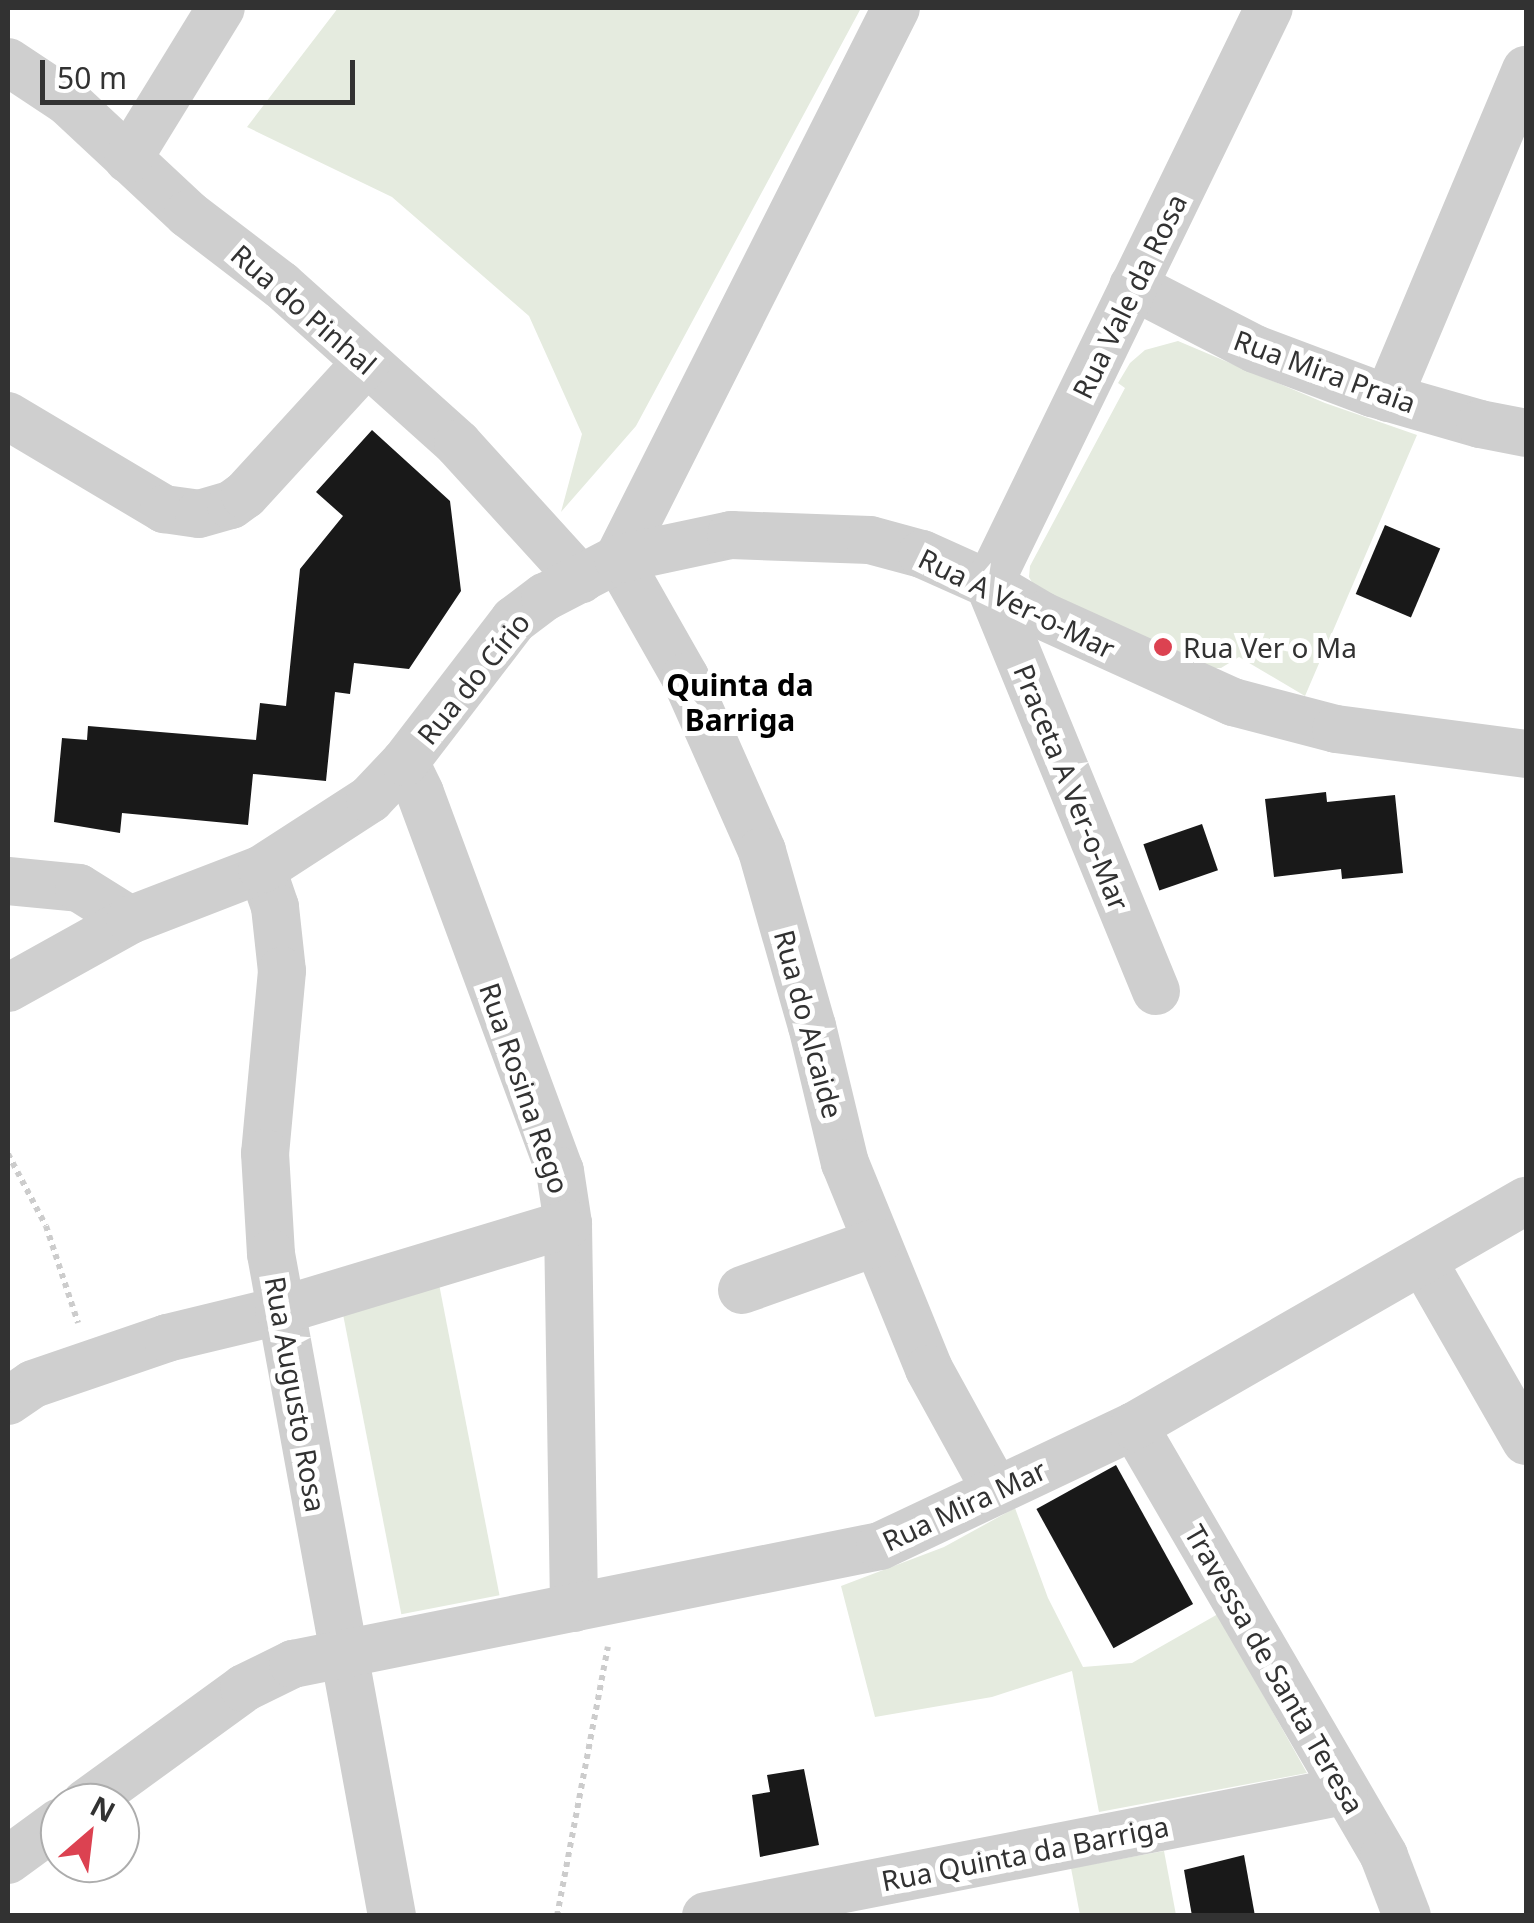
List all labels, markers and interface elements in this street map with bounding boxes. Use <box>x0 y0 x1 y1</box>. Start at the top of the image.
scale bar <box>45 40 360 102</box>
text: 50 m <box>57 57 127 98</box>
street label: Rua Vale da Rosa <box>1065 188 1193 404</box>
street label: Rua do Pinhal <box>225 237 383 381</box>
street label: Rua Mira Praia <box>1230 323 1420 419</box>
street label: Rua A Ver-o-Mar <box>913 541 1121 665</box>
street label: Rua do Círio <box>410 605 536 751</box>
place label: Rua Ver o Ma <box>1183 630 1357 664</box>
marker: Rua Ver o Ma <box>1152 636 1174 658</box>
street label: Praceta A Ver-o-Mar <box>1007 659 1137 915</box>
district label: Quinta da Barriga <box>666 667 814 738</box>
street label: Rua do Alcaide <box>768 926 850 1122</box>
street label: Rua Rosina Rego <box>473 978 577 1198</box>
street label: Rua Augusto Rosa <box>259 1274 333 1514</box>
street label: Rua Mira Mar <box>877 1452 1051 1558</box>
street label: Travessa de Santa Teresa <box>1179 1519 1371 1819</box>
north arrow <box>40 1783 140 1883</box>
text: N <box>84 1786 122 1830</box>
street label: Rua Quinta da Barriga <box>879 1809 1171 1897</box>

